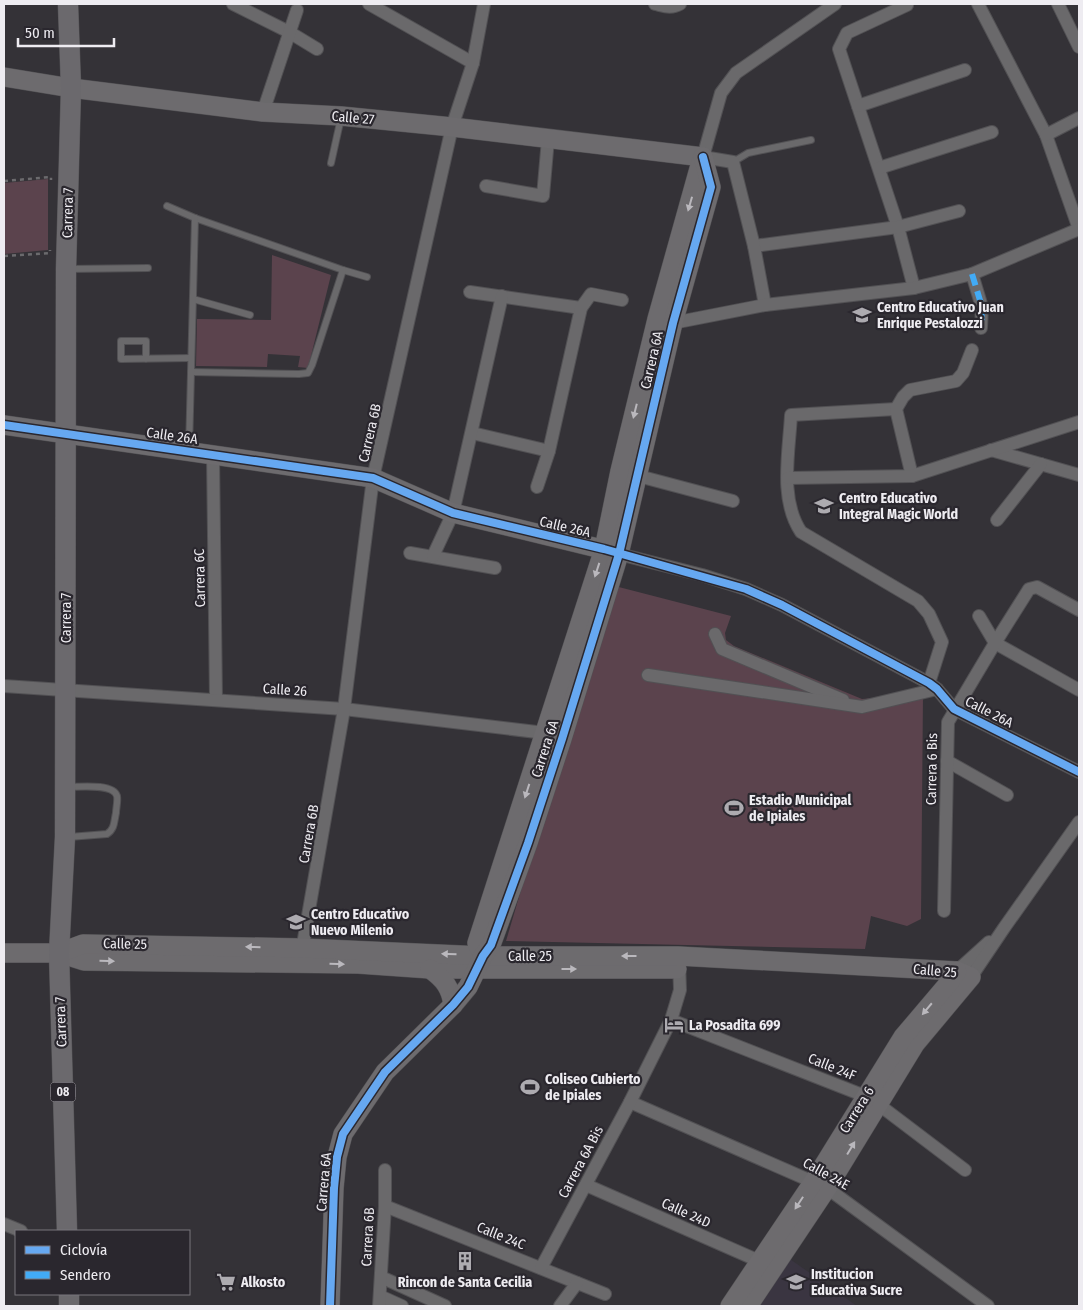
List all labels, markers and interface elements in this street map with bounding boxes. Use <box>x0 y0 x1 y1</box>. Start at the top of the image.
scale bar <box>18 15 114 47</box>
text: 50 m <box>25 24 55 42</box>
street label: Calle 27 <box>331 108 375 128</box>
street label: Carrera 7 <box>59 187 77 238</box>
one-way arrow <box>685 196 693 211</box>
place label: Centro Educativo Juan Enrique Pestalozzi <box>877 299 1004 332</box>
school or university icon: Centro Educativo Juan Enrique Pestalozzi <box>851 304 873 326</box>
street label: Carrera 6A <box>637 329 667 391</box>
street label: Carrera 6B <box>355 402 385 464</box>
one-way arrow <box>631 404 639 419</box>
street label: Calle 26A <box>145 424 199 448</box>
place label: Centro Educativo Integral Magic World <box>839 490 958 523</box>
school or university icon: Centro Educativo Integral Magic World <box>813 495 835 517</box>
street label: Calle 26A <box>538 513 593 541</box>
street label: Carrera 6C <box>191 548 209 608</box>
one-way arrow <box>593 562 601 577</box>
street label: Carrera 7 <box>58 592 75 643</box>
street label: Calle 26 <box>262 680 308 700</box>
street label: Calle 26A <box>962 693 1016 732</box>
street label: Carrera 6A <box>528 718 562 780</box>
street label: Carrera 6 Bis <box>923 733 941 805</box>
one-way arrow <box>522 784 530 799</box>
place label: Estadio Municipal de Ipiales <box>749 792 851 825</box>
sports icon: Estadio Municipal de Ipiales <box>723 797 745 819</box>
street label: Carrera 6B <box>295 803 323 865</box>
place label: Centro Educativo Nuevo Milenio <box>311 906 410 939</box>
school or university icon: Centro Educativo Nuevo Milenio <box>285 911 307 933</box>
street label: Calle 25 <box>103 935 147 953</box>
one-way arrow <box>245 943 261 951</box>
street label: Calle 25 <box>508 948 552 965</box>
one-way arrow <box>440 950 456 958</box>
one-way arrow <box>620 952 636 960</box>
one-way arrow <box>99 957 115 965</box>
one-way arrow <box>329 960 345 968</box>
street label: Calle 25 <box>912 961 958 981</box>
one-way arrow <box>562 965 578 973</box>
street label: Carrera 7 <box>52 996 70 1047</box>
one-way arrow <box>921 1002 932 1015</box>
hotel icon: La Posadita 699 <box>663 1014 685 1036</box>
place label: La Posadita 699 <box>689 1017 781 1034</box>
street label: Calle 24F <box>806 1050 858 1084</box>
place label: Coliseo Cubierto de Ipiales <box>545 1071 641 1104</box>
sports icon: Coliseo Cubierto de Ipiales <box>519 1076 541 1098</box>
road number: 08 <box>50 1082 76 1102</box>
street label: Carrera 6 <box>836 1084 878 1136</box>
street label: Carrera 6A Bis <box>555 1123 607 1201</box>
one-way arrow <box>846 1142 856 1155</box>
street label: Carrera 6A <box>313 1151 335 1212</box>
street label: Calle 24E <box>800 1154 853 1194</box>
street label: Calle 24D <box>659 1195 713 1231</box>
one-way arrow <box>794 1196 804 1210</box>
street label: Carrera 6B <box>358 1207 378 1267</box>
street label: Calle 24C <box>474 1219 528 1253</box>
legend <box>15 1230 190 1295</box>
text: Ciclovía <box>60 1241 107 1259</box>
building icon: Rincon de Santa Cecilia <box>454 1250 476 1272</box>
text: Sendero <box>60 1266 111 1284</box>
place label: Institucion Educativa Sucre <box>811 1266 902 1299</box>
supermarket icon: Alkosto <box>215 1271 237 1293</box>
school or university icon: Institucion Educativa Sucre <box>785 1271 807 1293</box>
place label: Alkosto <box>240 1274 286 1291</box>
place label: Rincon de Santa Cecilia <box>398 1274 532 1291</box>

